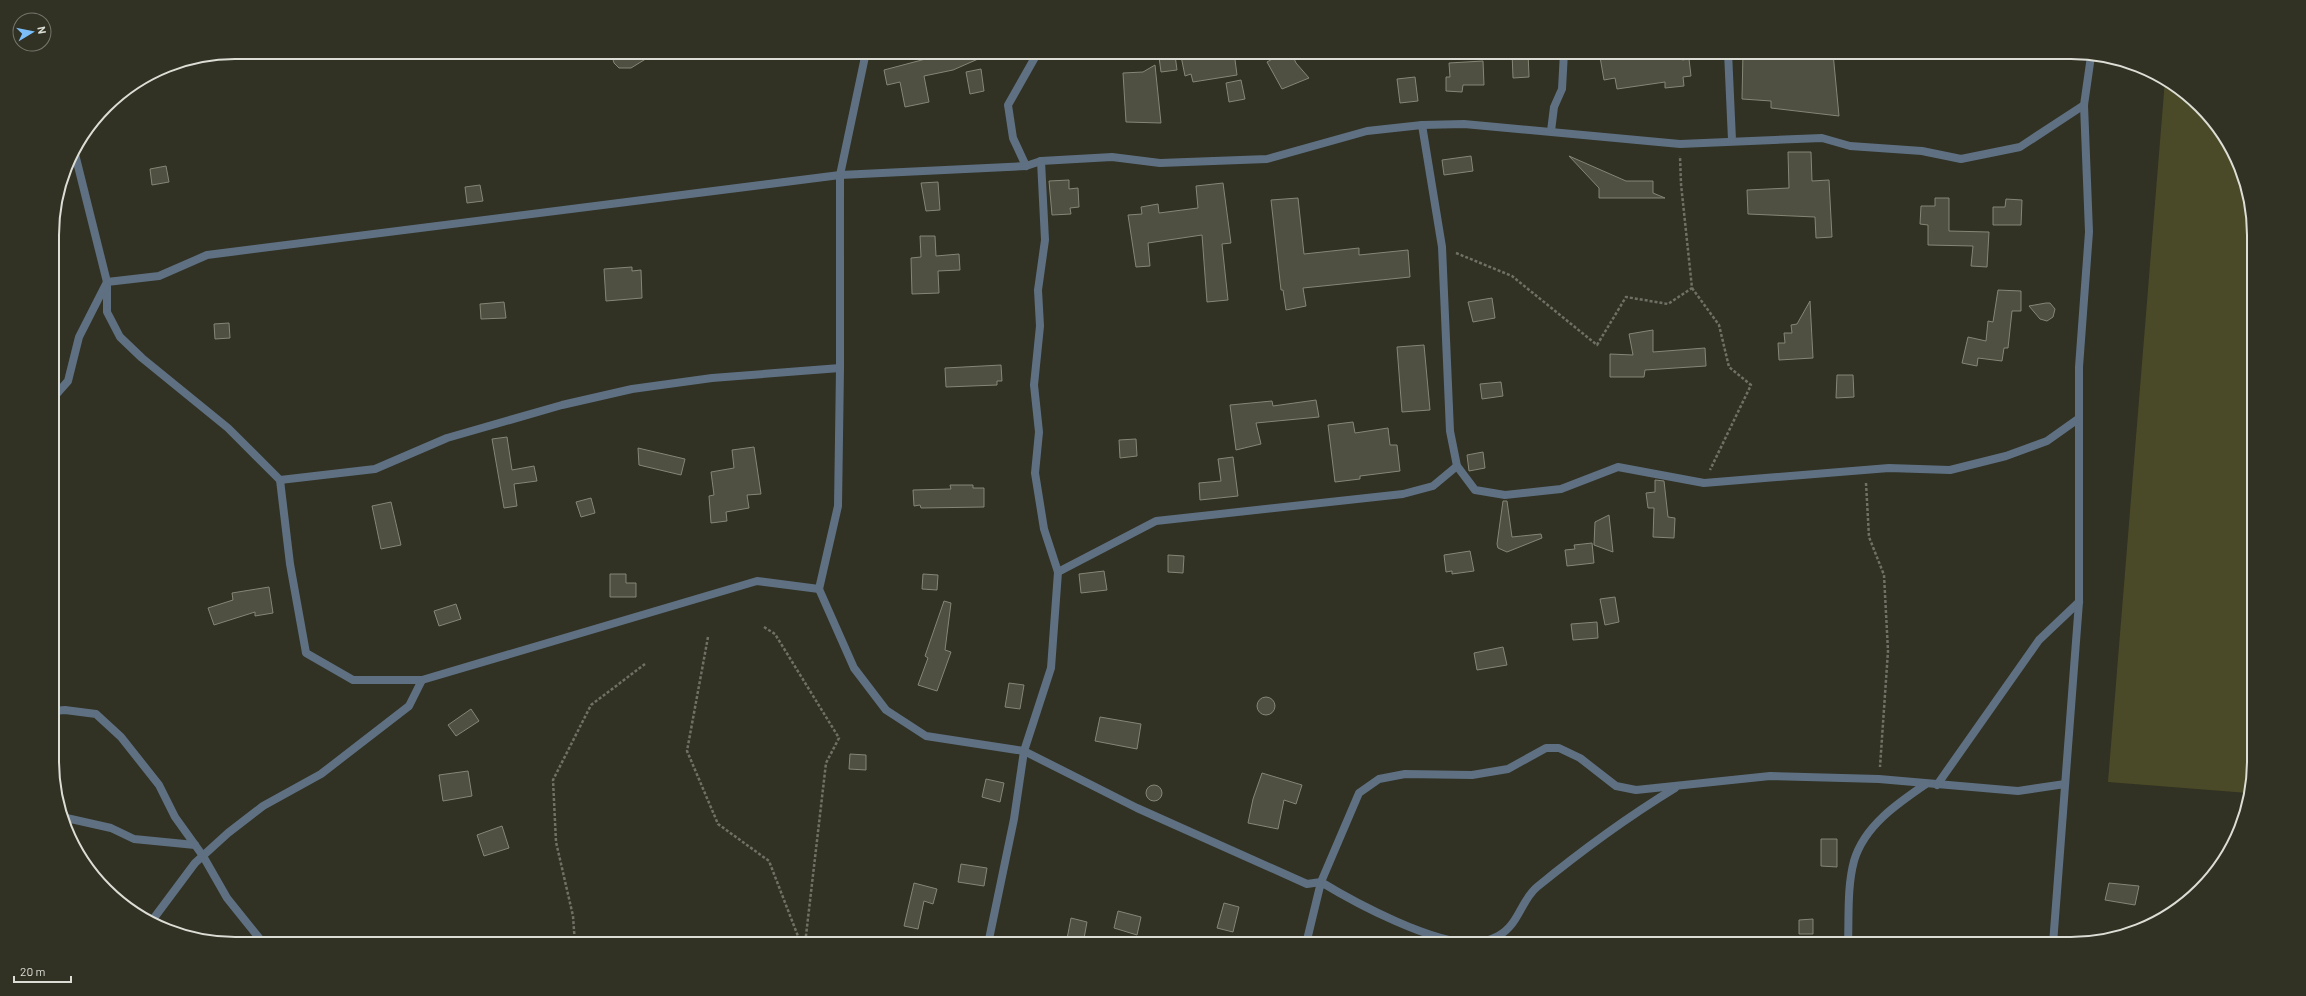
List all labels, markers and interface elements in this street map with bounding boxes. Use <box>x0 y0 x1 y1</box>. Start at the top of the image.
north arrow <box>12 12 52 52</box>
text: N <box>35 25 49 35</box>
scale bar <box>14 958 71 984</box>
text: 20 m <box>20 964 46 978</box>

